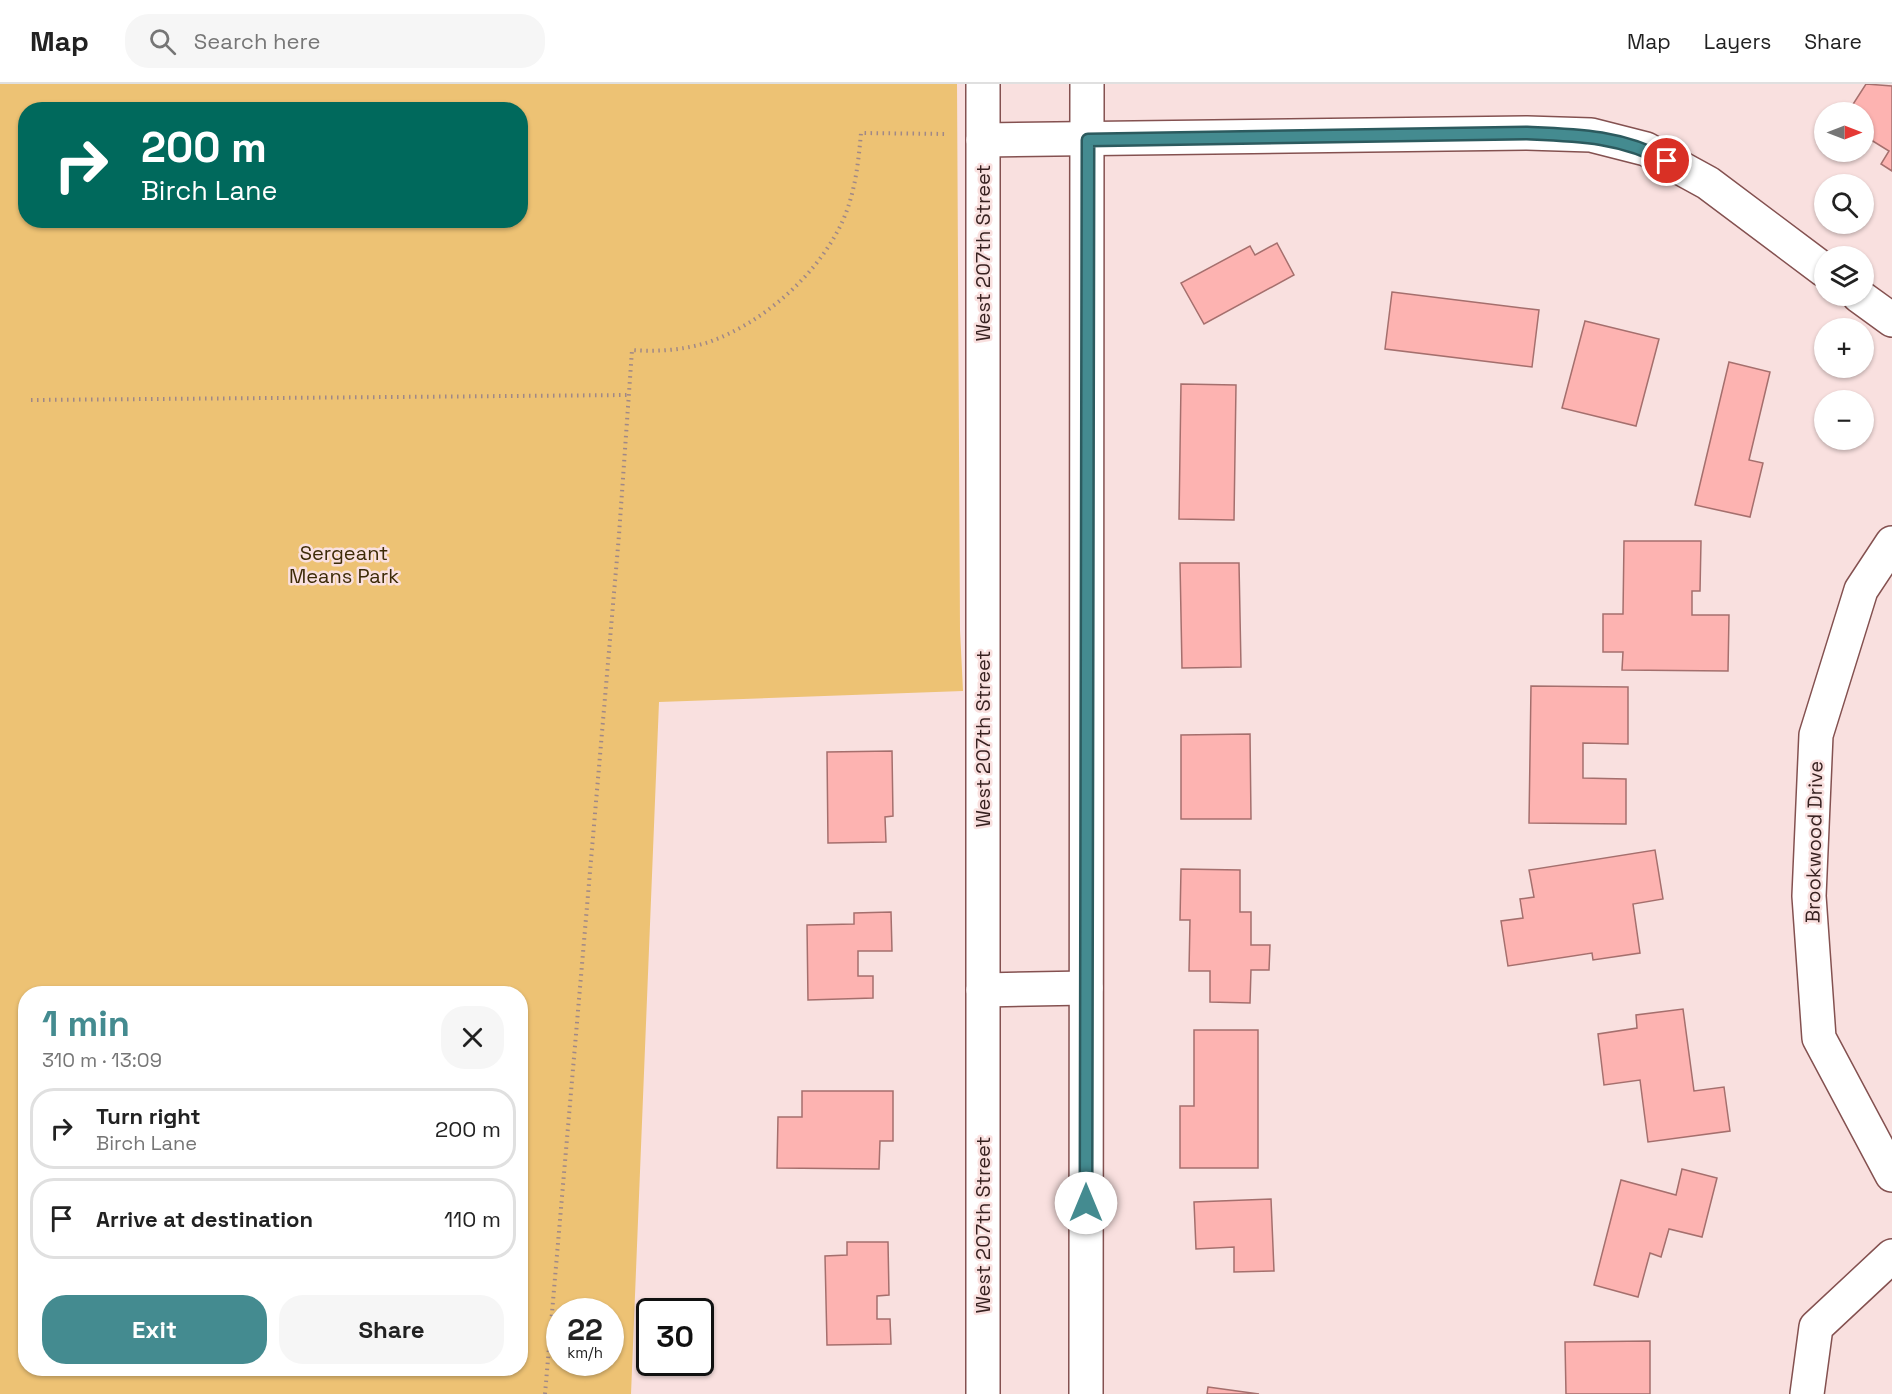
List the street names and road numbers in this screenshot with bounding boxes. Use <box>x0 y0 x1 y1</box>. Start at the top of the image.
street label: West 207th Street <box>970 164 996 342</box>
street label: West 207th Street <box>970 650 996 828</box>
street label: Brookwood Drive <box>1800 761 1828 923</box>
street label: West 207th Street <box>970 1136 996 1314</box>

